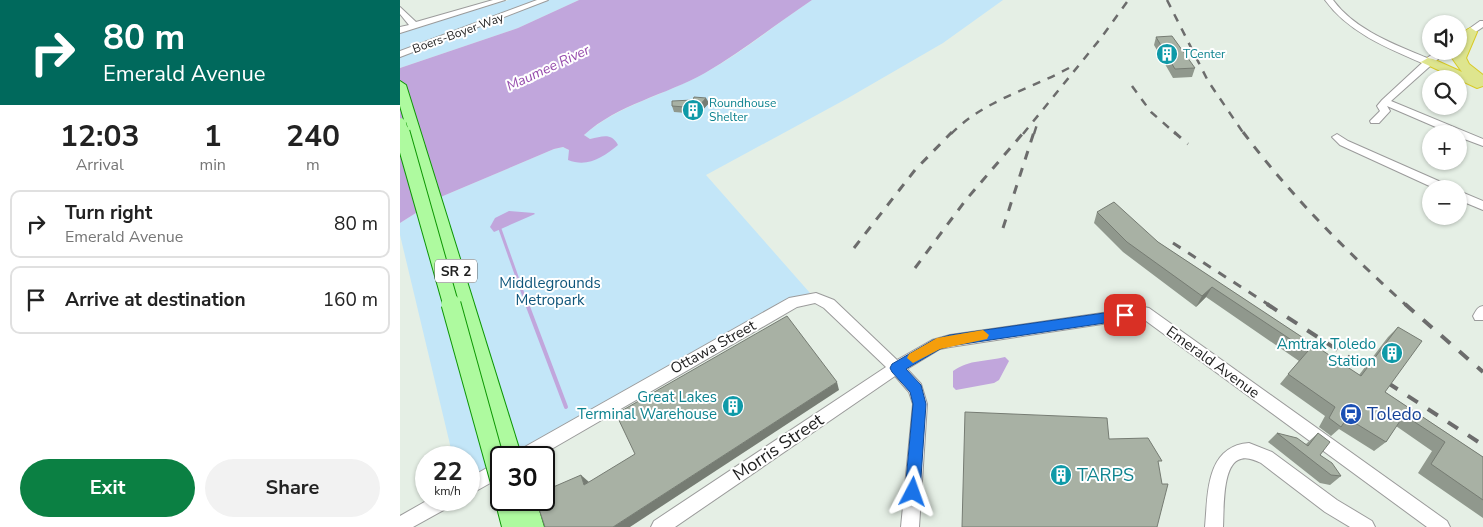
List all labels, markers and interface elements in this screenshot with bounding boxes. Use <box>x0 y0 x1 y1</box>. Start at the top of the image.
street label: Boers-Boyer Way <box>410 9 507 57</box>
text: 80 m <box>103 14 185 61</box>
map controls <box>1422 15 1467 225</box>
button: sound <box>1422 15 1467 60</box>
icon: right <box>20 20 85 85</box>
water label: Maumee River <box>503 40 594 96</box>
building icon: TCenter <box>1155 42 1179 66</box>
place label: TCenter <box>1183 46 1226 62</box>
text: Emerald Avenue <box>103 59 266 89</box>
button: search <box>1422 70 1467 115</box>
place label: Roundhouse Shelter <box>709 95 776 125</box>
building icon: Roundhouse Shelter <box>681 98 705 122</box>
text: 12:03 <box>60 116 139 157</box>
text: 1 <box>204 116 222 157</box>
text: 240 <box>286 116 340 157</box>
button: + <box>1422 125 1467 170</box>
text: Arrival <box>76 154 124 176</box>
text: min <box>199 154 226 176</box>
text: m <box>306 154 320 176</box>
button: − <box>1422 180 1467 225</box>
text: Turn right <box>65 200 152 226</box>
icon: right <box>22 210 50 238</box>
text: 80 m <box>334 211 378 237</box>
text: Emerald Avenue <box>65 226 183 248</box>
road number: SR 2 <box>435 260 477 282</box>
park label: Middlegrounds Metropark <box>499 273 601 310</box>
icon: arrive <box>22 286 50 314</box>
text: Arrive at destination <box>65 287 246 313</box>
text: 160 m <box>323 287 378 313</box>
pin <box>1104 294 1146 336</box>
icon: arrive <box>1111 301 1139 329</box>
street label: Ottawa Street <box>667 315 760 379</box>
street label: Emerald Avenue <box>1162 321 1264 403</box>
place label: Amtrak Toledo Station <box>1277 334 1376 371</box>
building icon: Amtrak Toledo Station <box>1380 341 1404 365</box>
place label: Great Lakes Terminal Warehouse <box>577 387 717 424</box>
building icon: Great Lakes Terminal Warehouse <box>721 394 745 418</box>
station icon: Toledo <box>1339 402 1363 426</box>
place label: Toledo <box>1367 402 1422 426</box>
street label: Morris Street <box>728 407 829 486</box>
speed limit sign: 30 <box>490 446 555 511</box>
text: 22 <box>432 455 463 489</box>
button: Exit <box>20 459 195 517</box>
button: Share <box>205 459 380 517</box>
building icon: TARPS <box>1049 463 1073 487</box>
place label: TARPS <box>1077 463 1134 487</box>
position arrow <box>886 465 938 517</box>
text: km/h <box>434 483 461 499</box>

